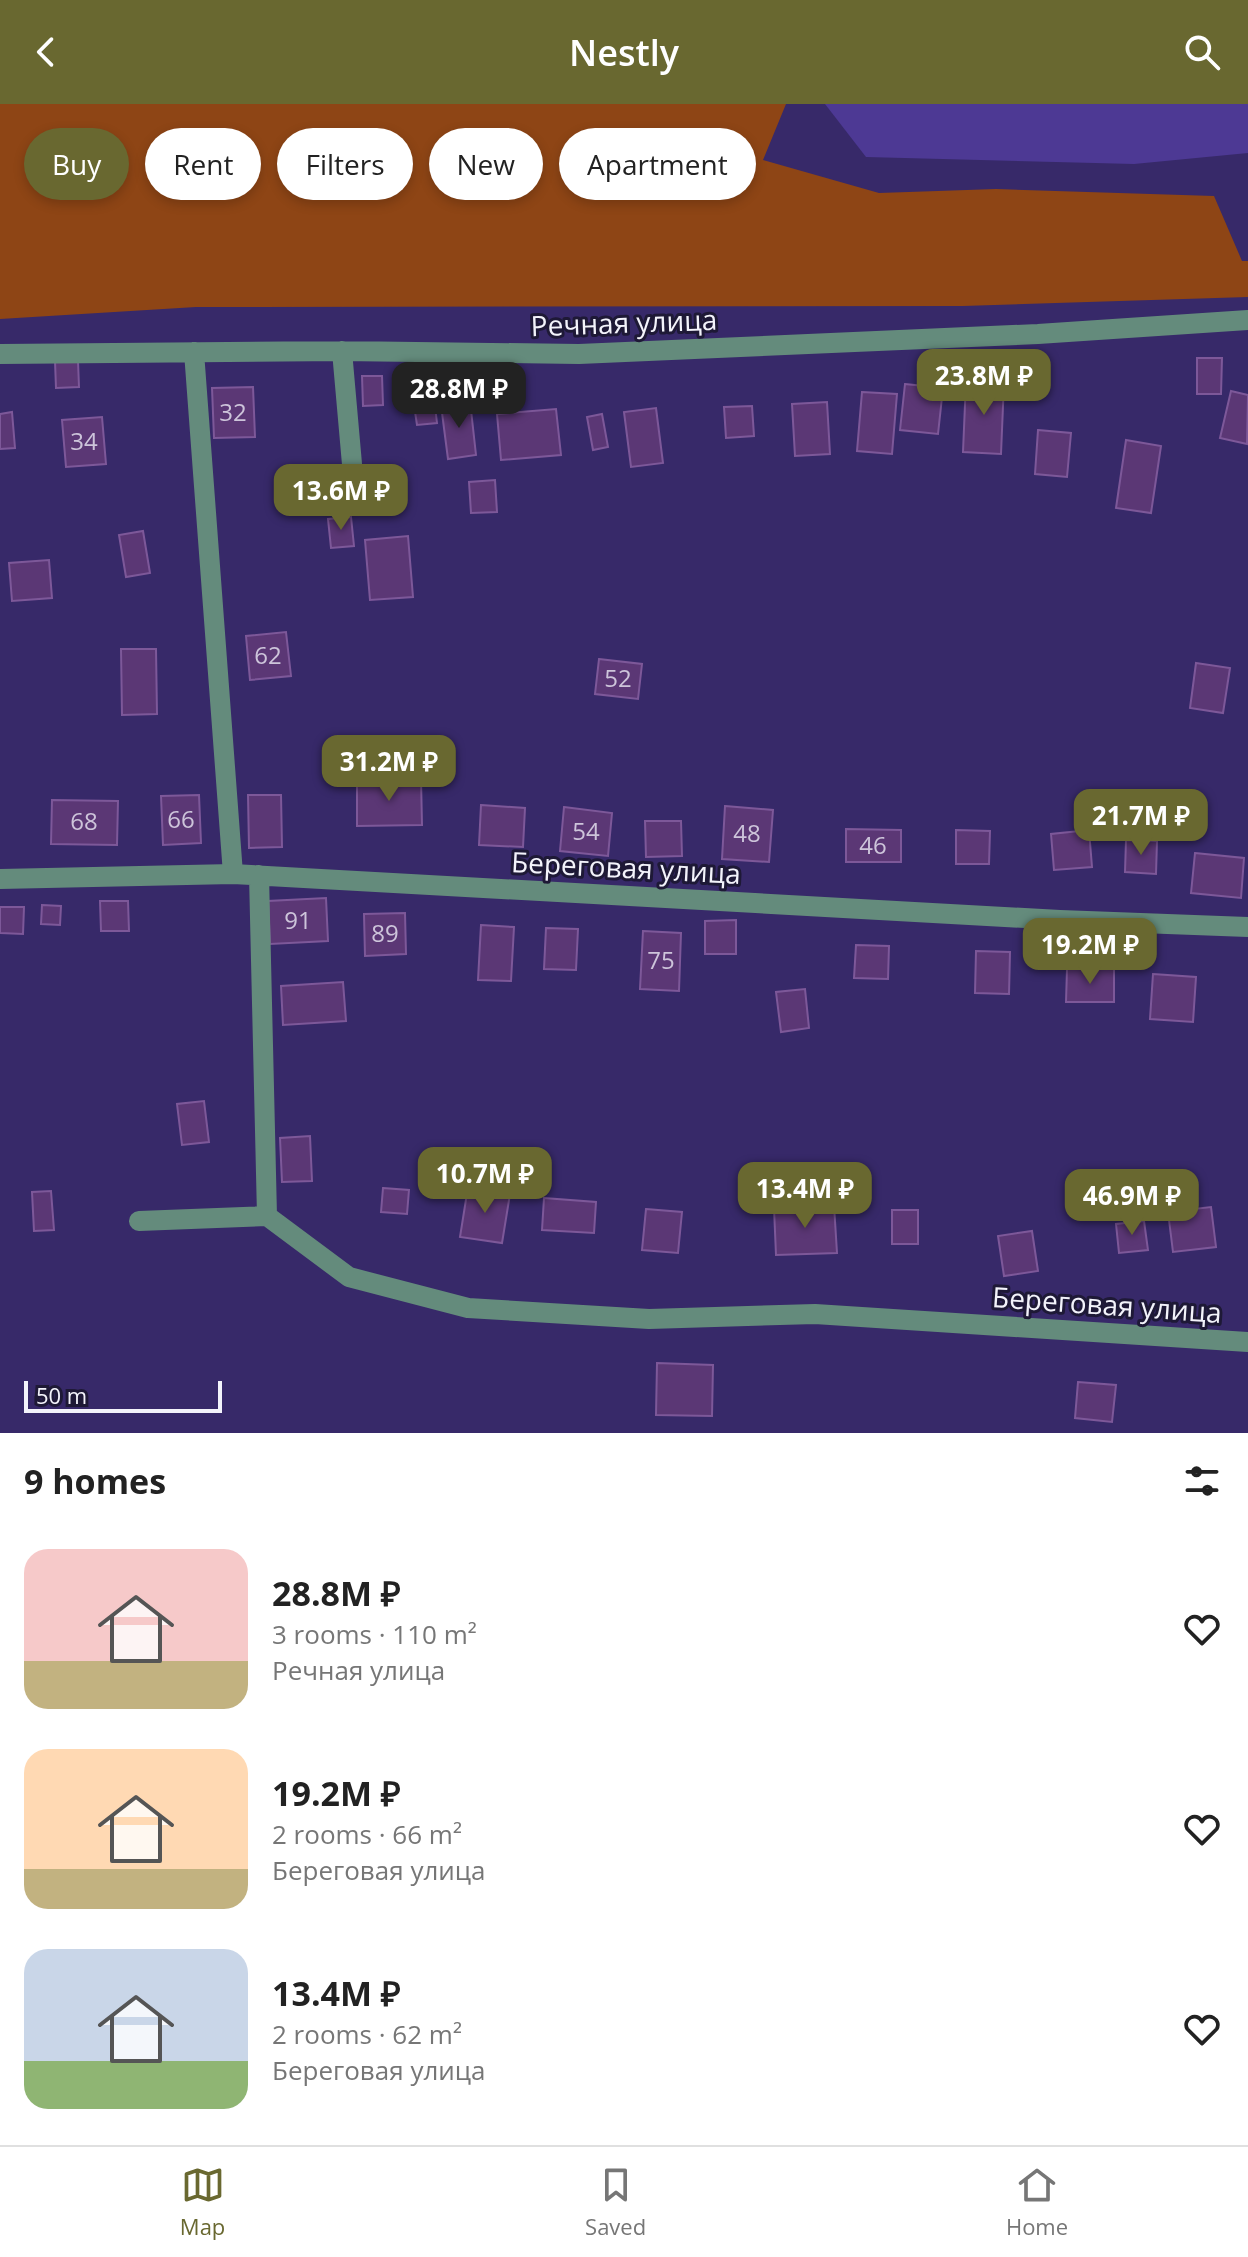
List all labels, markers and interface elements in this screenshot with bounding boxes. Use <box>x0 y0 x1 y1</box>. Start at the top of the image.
text: Nestly <box>569 28 679 77</box>
icon: back <box>24 30 68 74</box>
icon: search <box>1180 30 1224 74</box>
chip: Buy <box>24 128 129 200</box>
chip: Rent <box>145 128 261 200</box>
chip: Filters <box>277 128 413 200</box>
chip: New <box>429 128 543 200</box>
chip: Apartment <box>559 128 756 200</box>
street label: Речная улица <box>530 300 718 344</box>
pin: 23.8M ₽ <box>910 349 1058 417</box>
text: 23.8M ₽ <box>935 357 1033 393</box>
pin: 28.8M ₽ <box>385 362 533 430</box>
text: 28.8M ₽ <box>410 370 508 406</box>
house number: 32 <box>219 395 247 428</box>
house number: 34 <box>70 424 98 457</box>
pin: 13.6M ₽ <box>267 464 415 532</box>
text: 13.6M ₽ <box>292 472 390 508</box>
house number: 62 <box>254 638 282 671</box>
house number: 52 <box>604 661 632 694</box>
pin: 31.2M ₽ <box>315 735 463 803</box>
text: 31.2M ₽ <box>340 743 438 779</box>
pin: 21.7M ₽ <box>1067 789 1215 857</box>
text: 21.7M ₽ <box>1092 797 1190 833</box>
house number: 66 <box>167 802 195 835</box>
house number: 68 <box>70 804 98 837</box>
house number: 54 <box>572 814 600 847</box>
house number: 48 <box>733 816 761 849</box>
house number: 46 <box>859 828 887 861</box>
street label: Береговая улица <box>510 842 742 892</box>
house number: 91 <box>284 903 312 936</box>
house number: 89 <box>371 916 399 949</box>
pin: 19.2M ₽ <box>1016 918 1164 986</box>
text: 19.2M ₽ <box>1041 926 1139 962</box>
house number: 75 <box>647 943 675 976</box>
pin: 10.7M ₽ <box>411 1147 559 1215</box>
text: 10.7M ₽ <box>436 1155 534 1191</box>
pin: 13.4M ₽ <box>731 1162 879 1230</box>
pin: 46.9M ₽ <box>1058 1169 1206 1237</box>
text: 13.4M ₽ <box>756 1170 854 1206</box>
text: 46.9M ₽ <box>1083 1177 1181 1213</box>
street label: Береговая улица <box>991 1277 1223 1331</box>
scale bar <box>24 1377 222 1413</box>
text: 50 m <box>36 1380 87 1410</box>
text: 9 homes <box>24 1458 166 1504</box>
icon: filters <box>1180 1459 1224 1503</box>
text: 28.8M ₽ <box>272 1570 401 1616</box>
icon: home <box>88 1581 184 1677</box>
icon: heart <box>1180 1607 1224 1651</box>
text: 3 rooms · 110 m² <box>272 1616 477 1652</box>
text: Речная улица <box>272 1652 445 1688</box>
text: 19.2M ₽ <box>272 1770 401 1816</box>
icon: home <box>88 1781 184 1877</box>
icon: heart <box>1180 1807 1224 1851</box>
text: 2 rooms · 66 m² <box>272 1816 462 1852</box>
text: Береговая улица <box>272 1852 486 1888</box>
text: 13.4M ₽ <box>272 1970 401 2016</box>
icon: home <box>88 1981 184 2077</box>
icon: heart <box>1180 2007 1224 2051</box>
text: 2 rooms · 62 m² <box>272 2016 462 2052</box>
text: Береговая улица <box>272 2052 486 2088</box>
tab: Map <box>180 2163 225 2241</box>
tab: Saved <box>585 2163 646 2241</box>
tab: Home <box>1006 2163 1068 2241</box>

